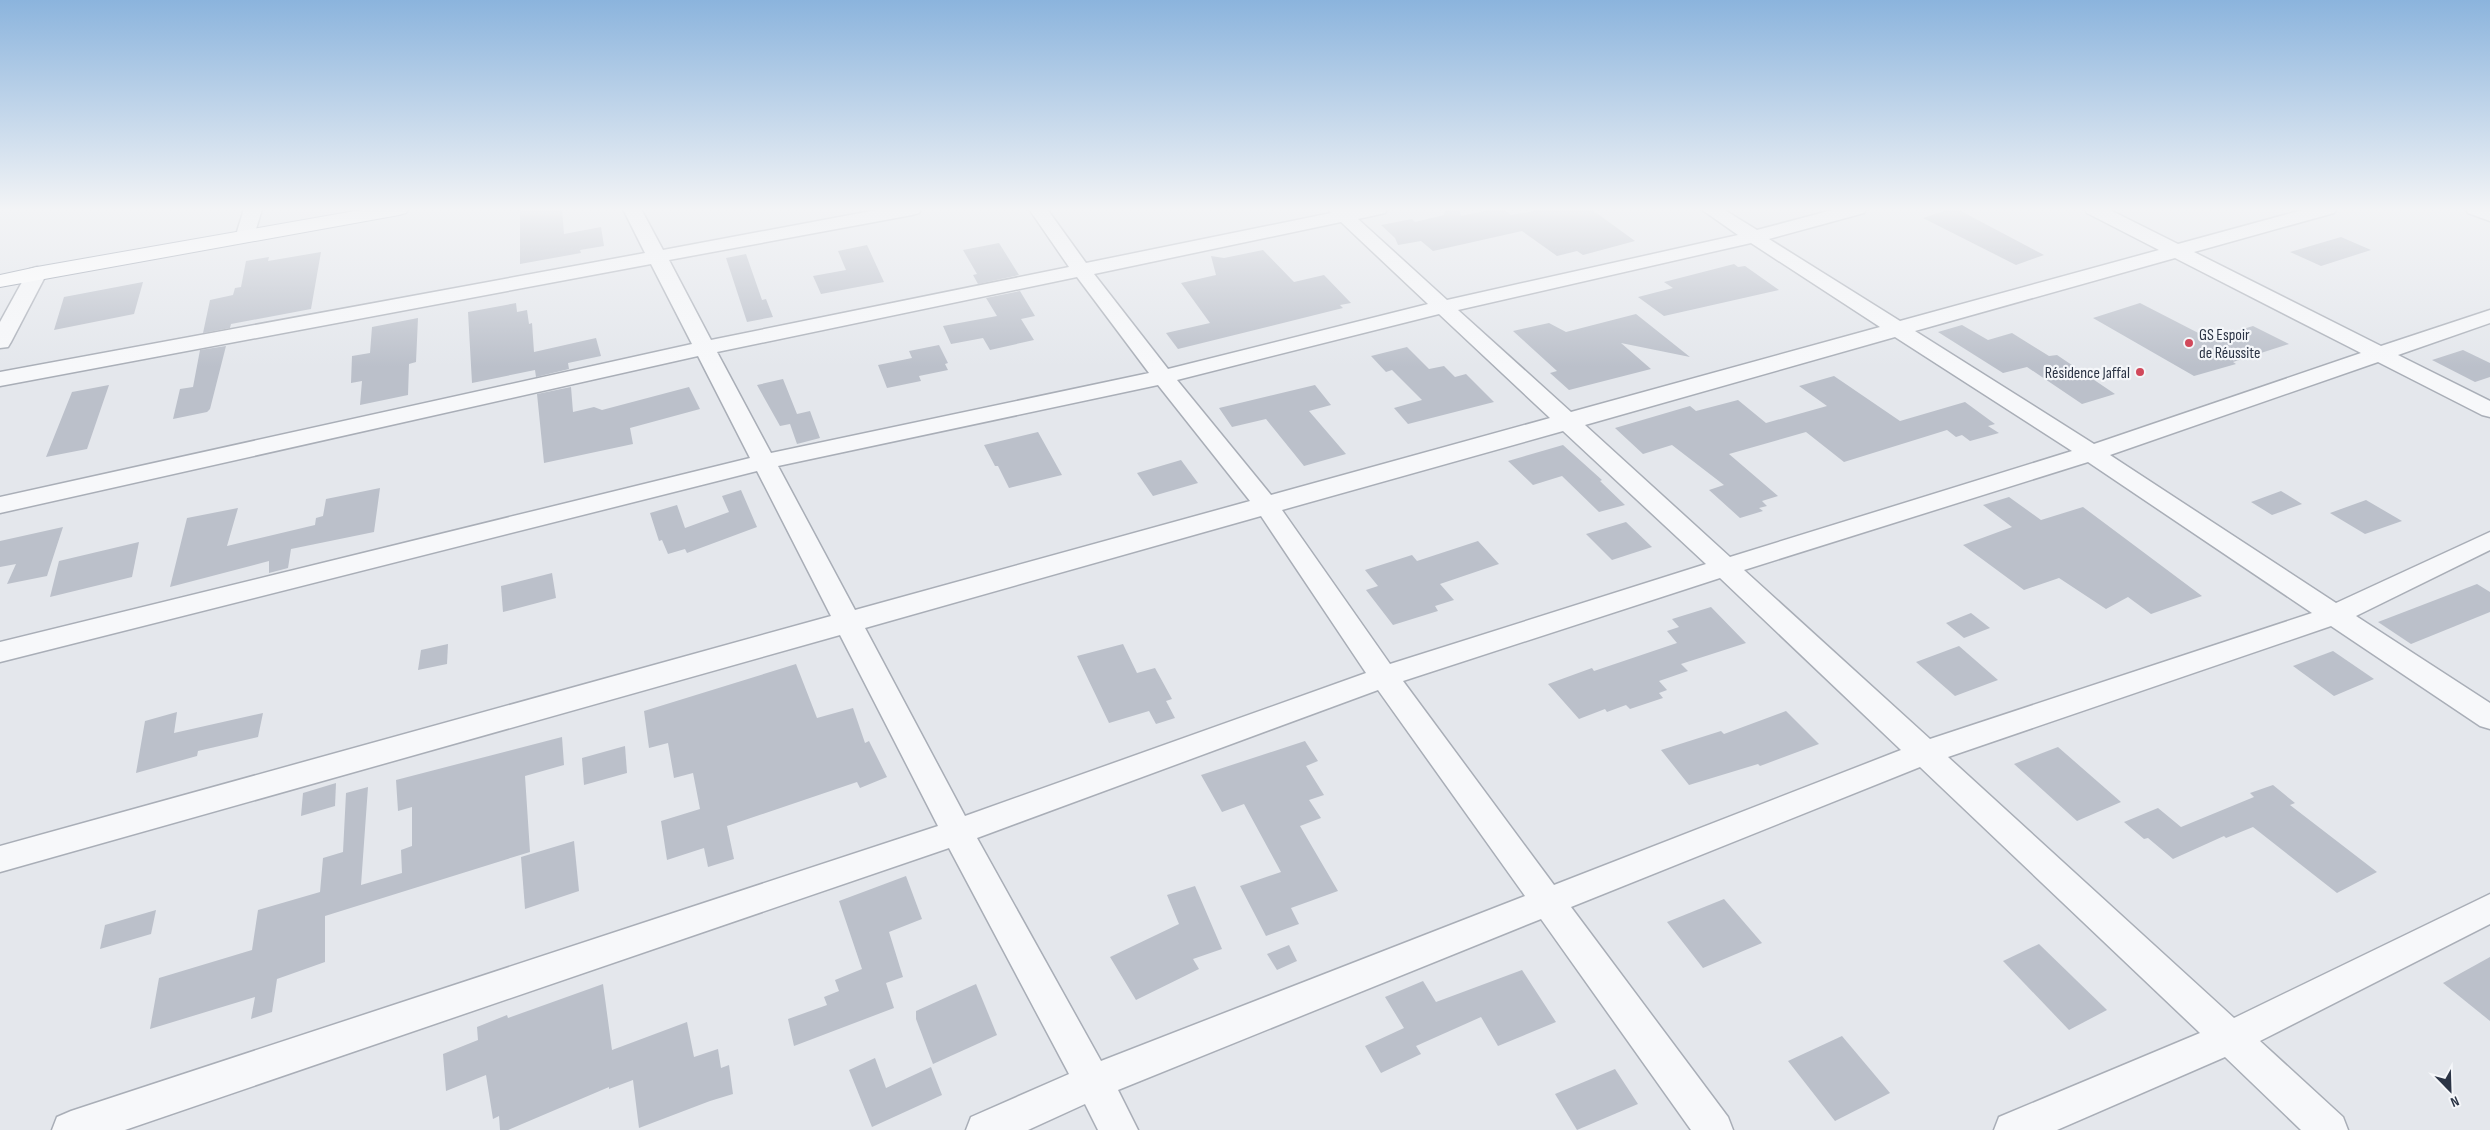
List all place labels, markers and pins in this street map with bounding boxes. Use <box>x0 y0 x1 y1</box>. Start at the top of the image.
place label: GS Espoir de Réussite <box>2199 326 2260 363</box>
marker: GS Espoir de Réussite <box>2183 337 2195 349</box>
place label: Résidence Jaffal <box>2045 364 2130 383</box>
marker: Résidence Jaffal <box>2134 366 2146 378</box>

